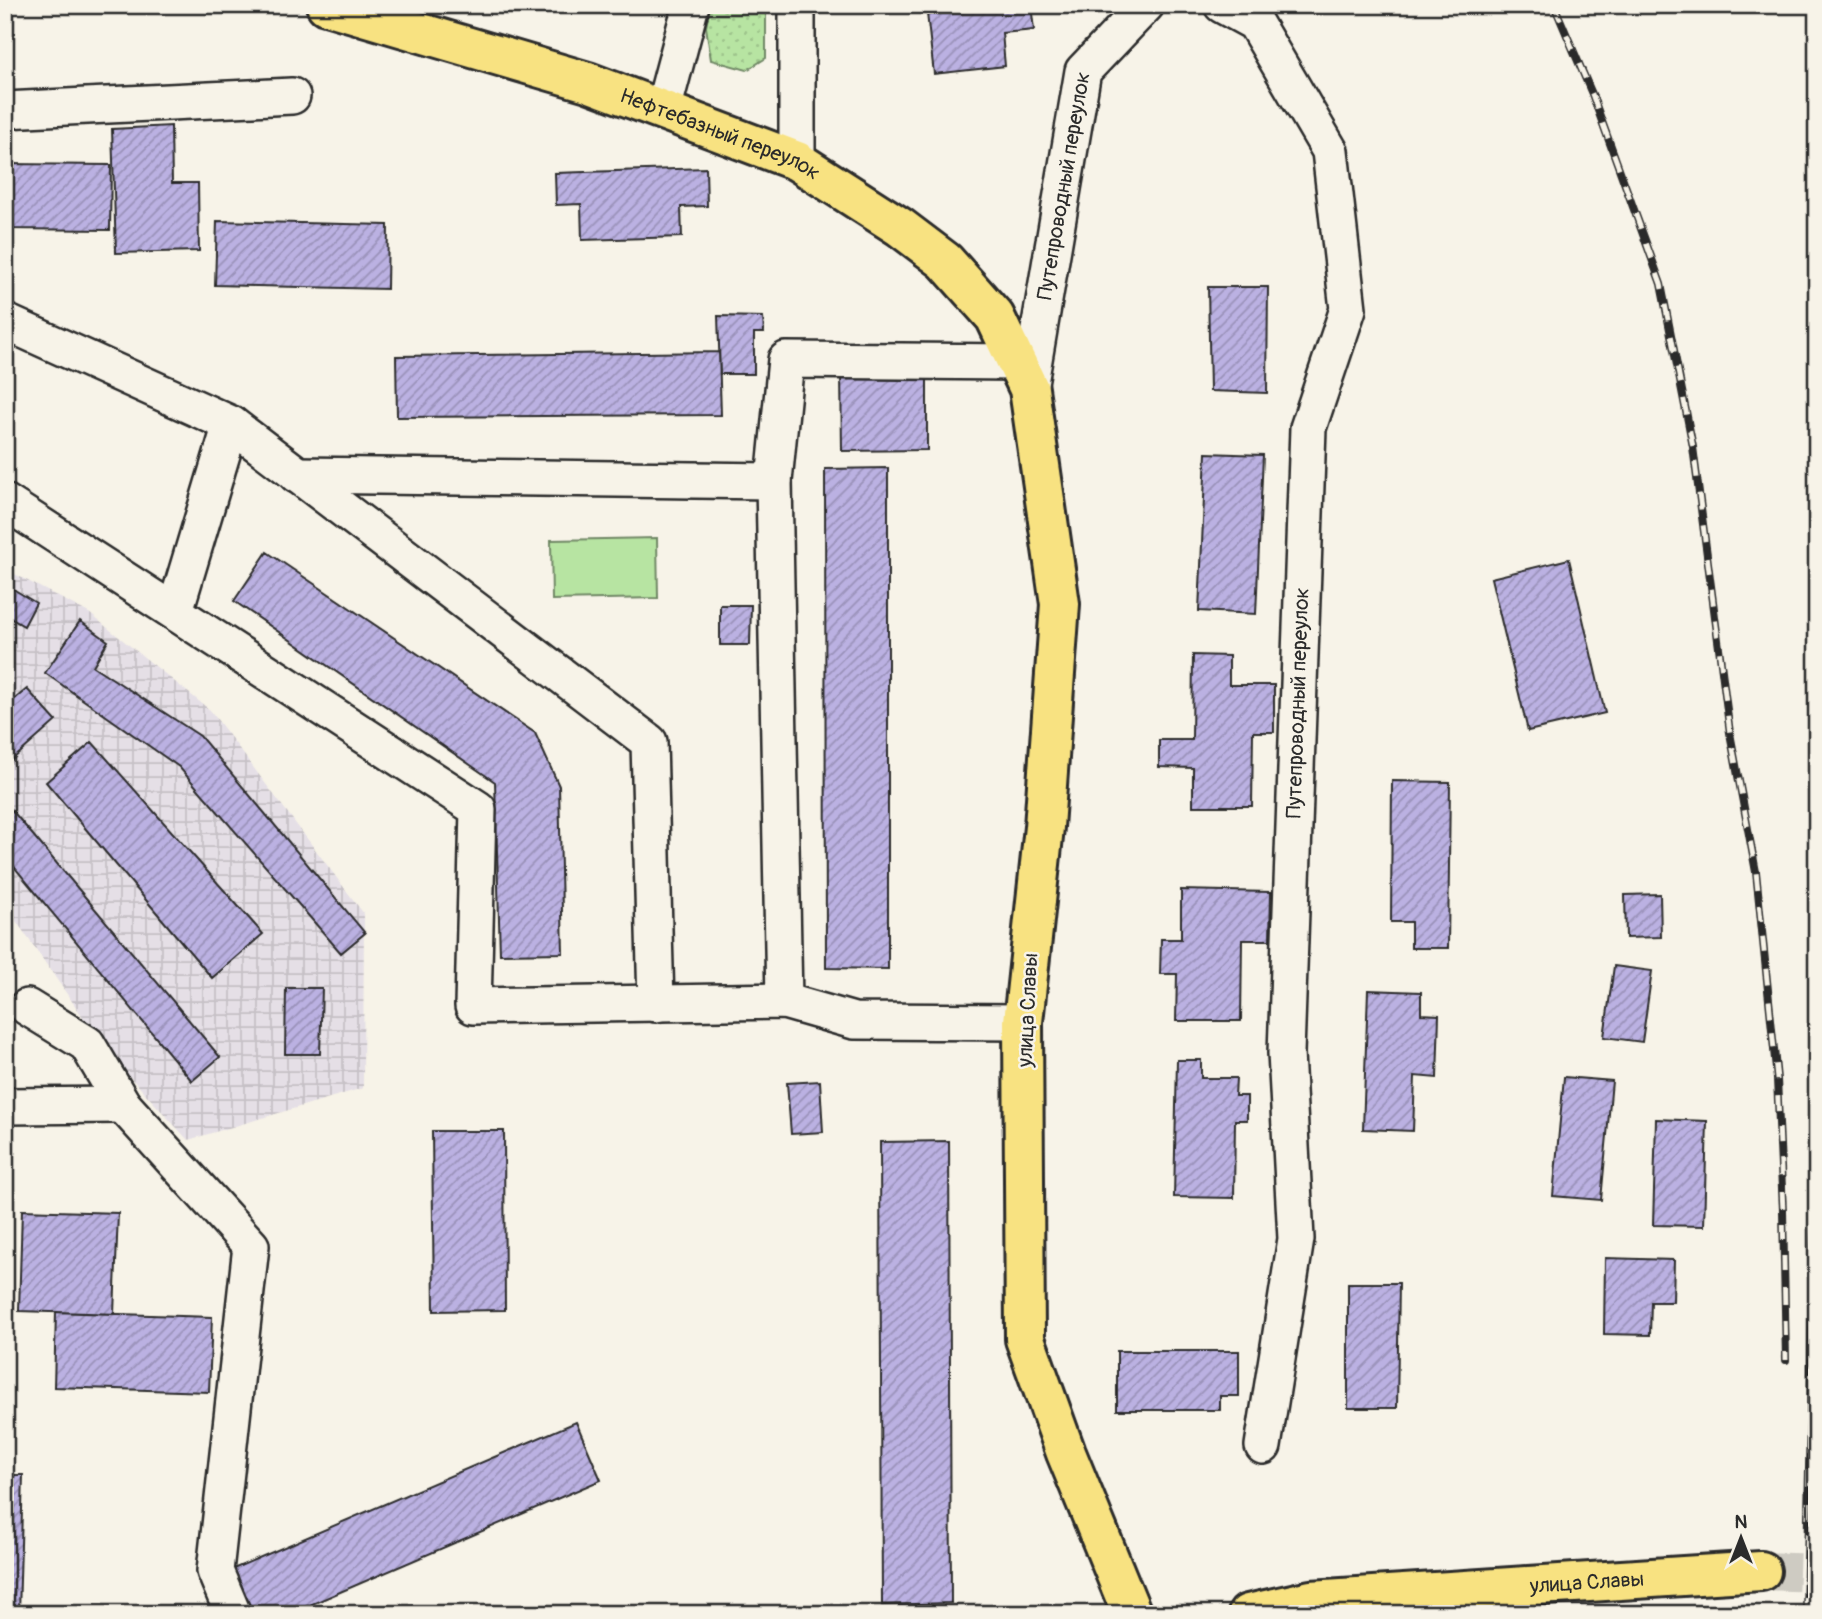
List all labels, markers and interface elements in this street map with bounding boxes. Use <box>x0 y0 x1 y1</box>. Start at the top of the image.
street label: Путепроводный переулок <box>1031 70 1096 302</box>
street label: Нефтебазный переулок <box>616 82 826 186</box>
street label: Путепроводный переулок <box>1280 587 1316 819</box>
street label: улица Славы <box>1011 952 1044 1069</box>
north arrow <box>1706 1504 1776 1574</box>
text: N <box>1735 1510 1748 1534</box>
street label: улица Славы <box>1528 1565 1645 1599</box>

